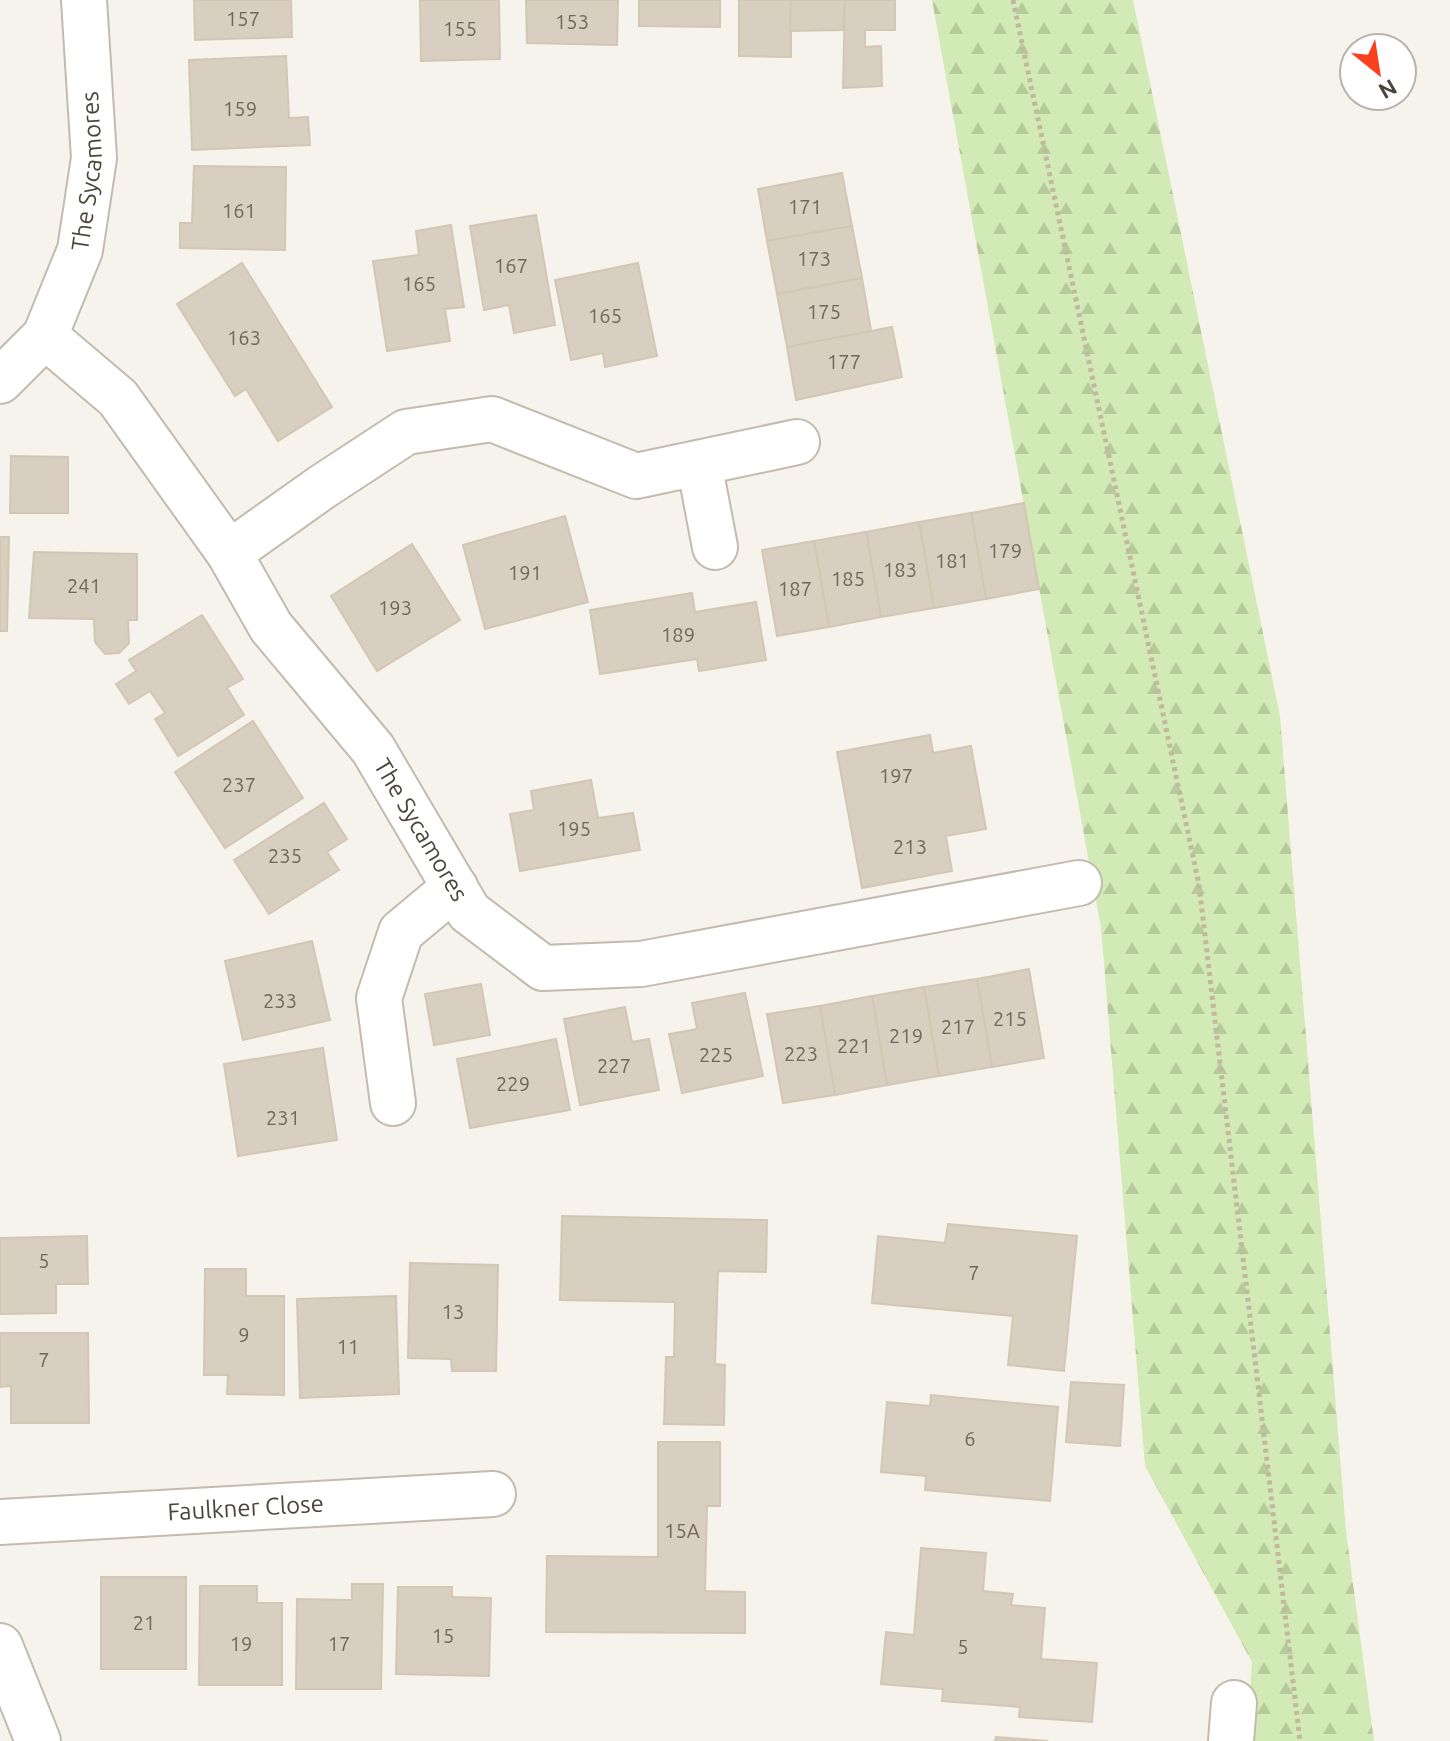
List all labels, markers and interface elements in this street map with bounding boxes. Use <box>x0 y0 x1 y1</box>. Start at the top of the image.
house number: 157 <box>226 7 260 30</box>
house number: 153 <box>555 10 589 33</box>
house number: 155 <box>443 17 477 40</box>
north arrow <box>1338 32 1418 112</box>
text: N <box>1375 75 1402 105</box>
street label: The Sycamores <box>66 91 107 253</box>
house number: 159 <box>223 97 257 120</box>
house number: 171 <box>788 195 822 218</box>
house number: 161 <box>222 199 256 222</box>
house number: 173 <box>797 247 831 270</box>
house number: 167 <box>494 254 528 277</box>
house number: 165 <box>402 272 436 295</box>
house number: 175 <box>807 300 841 323</box>
house number: 165 <box>588 304 622 327</box>
house number: 163 <box>227 326 261 349</box>
house number: 177 <box>827 350 861 373</box>
house number: 179 <box>988 539 1022 562</box>
house number: 181 <box>935 549 969 572</box>
house number: 183 <box>883 558 917 581</box>
house number: 191 <box>508 561 542 584</box>
house number: 185 <box>831 567 865 590</box>
house number: 241 <box>67 574 101 597</box>
house number: 187 <box>778 577 812 600</box>
house number: 193 <box>378 596 412 619</box>
house number: 189 <box>661 623 695 646</box>
street label: The Sycamores <box>369 754 473 906</box>
house number: 197 <box>879 764 913 787</box>
house number: 237 <box>222 773 256 796</box>
house number: 195 <box>557 817 591 840</box>
house number: 213 <box>893 835 927 858</box>
house number: 235 <box>268 844 302 867</box>
house number: 233 <box>263 989 297 1012</box>
house number: 215 <box>993 1007 1027 1030</box>
house number: 217 <box>941 1015 975 1038</box>
house number: 219 <box>889 1024 923 1047</box>
house number: 221 <box>837 1034 871 1057</box>
house number: 223 <box>784 1042 818 1065</box>
house number: 225 <box>699 1043 733 1066</box>
house number: 227 <box>597 1054 631 1077</box>
house number: 229 <box>496 1072 530 1095</box>
house number: 231 <box>266 1106 300 1129</box>
house number: 5 <box>38 1249 50 1272</box>
house number: 7 <box>968 1261 980 1284</box>
house number: 13 <box>442 1300 464 1323</box>
house number: 9 <box>238 1323 250 1346</box>
house number: 11 <box>337 1335 359 1358</box>
house number: 7 <box>38 1348 50 1371</box>
house number: 6 <box>964 1427 976 1450</box>
street label: Faulkner Close <box>167 1490 324 1525</box>
house number: 15A <box>664 1519 700 1542</box>
house number: 21 <box>133 1611 155 1634</box>
house number: 15 <box>432 1624 454 1647</box>
house number: 19 <box>230 1632 252 1655</box>
house number: 17 <box>328 1632 350 1655</box>
house number: 5 <box>957 1635 969 1658</box>

